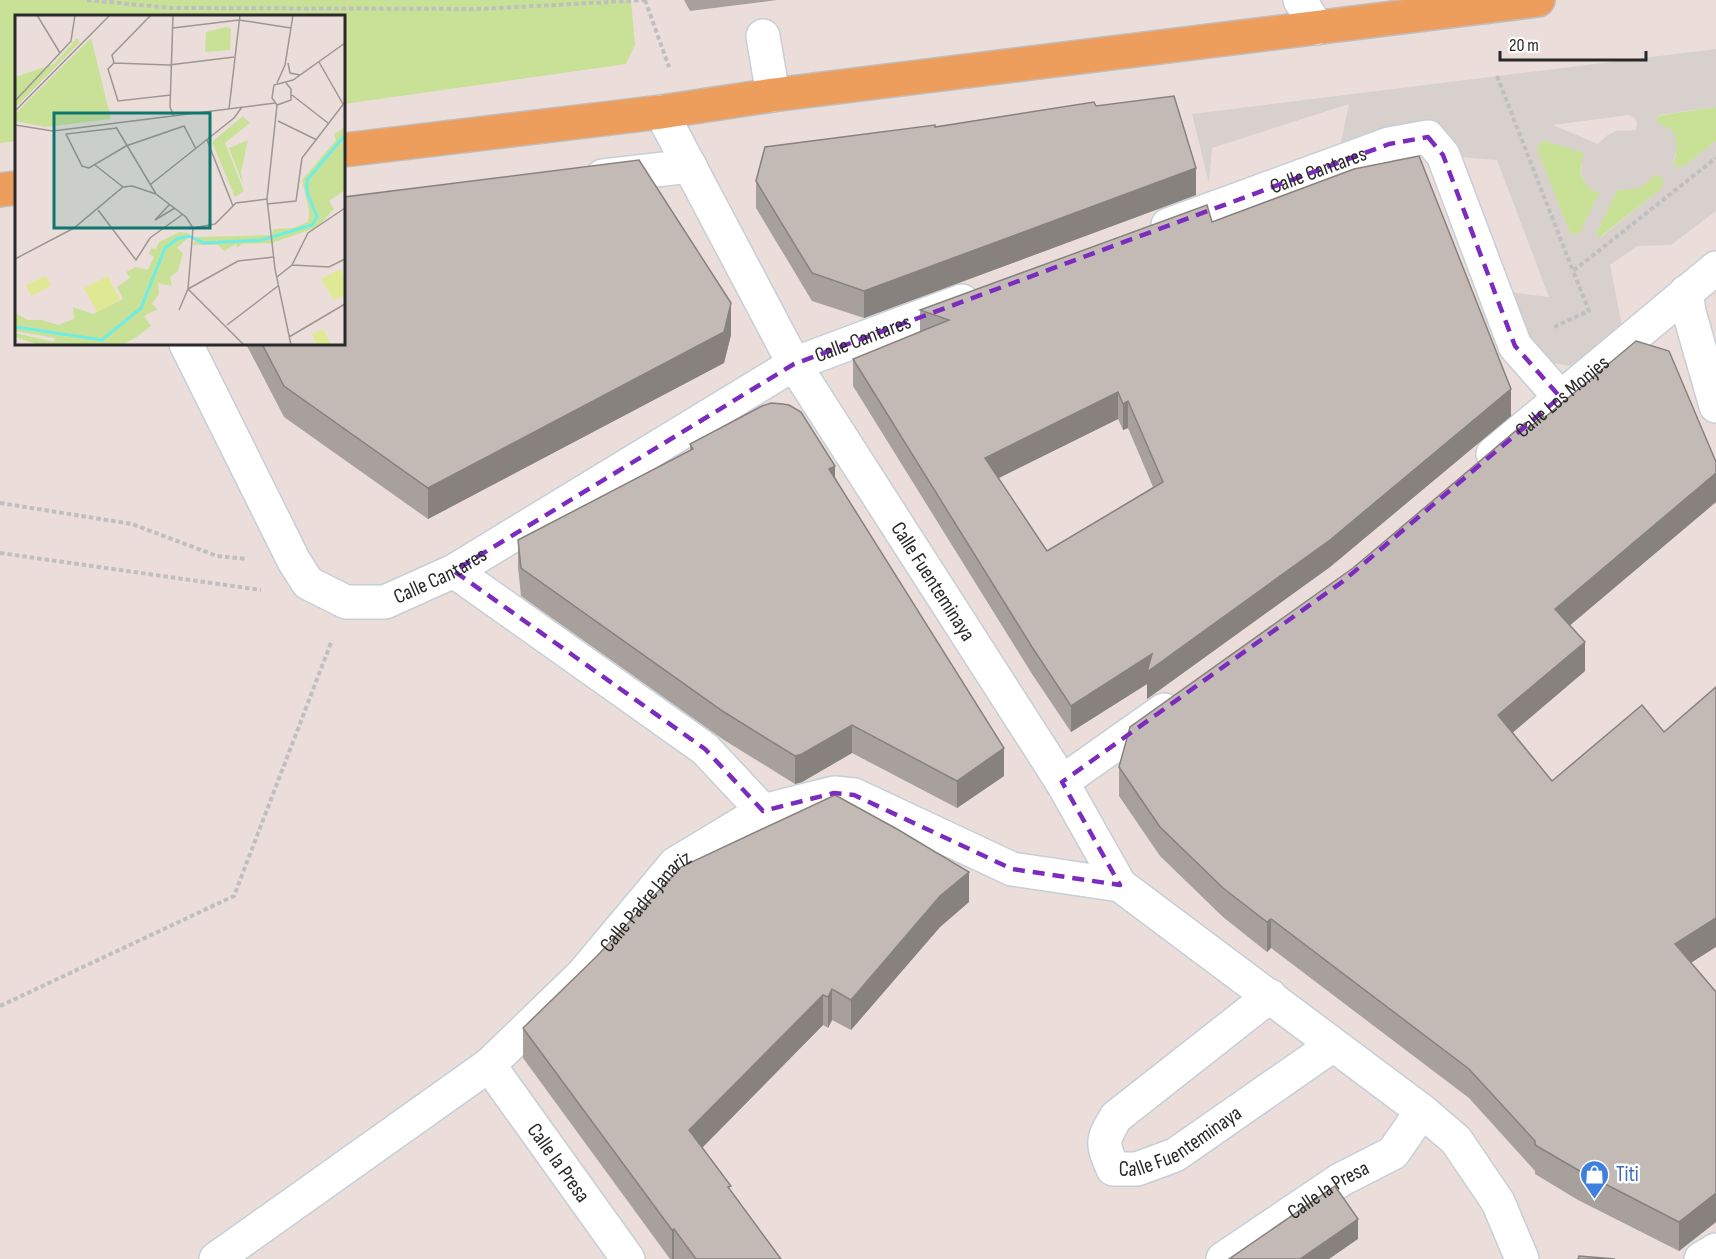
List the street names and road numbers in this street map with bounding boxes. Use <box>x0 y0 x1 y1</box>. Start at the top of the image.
street label: Calle Cantares <box>1267 141 1370 199</box>
street label: Calle Cantares <box>811 309 914 368</box>
street label: Calle Los Monjes <box>1510 350 1614 443</box>
street label: Calle Fuenteminaya <box>885 517 980 646</box>
street label: Calle Cantares <box>390 542 491 609</box>
street label: Calle Padre Janariz <box>595 845 696 957</box>
street label: Calle Fuenteminaya <box>1119 1101 1246 1182</box>
street label: Calle la Presa <box>522 1118 595 1207</box>
street label: Calle la Presa <box>1283 1155 1373 1225</box>

